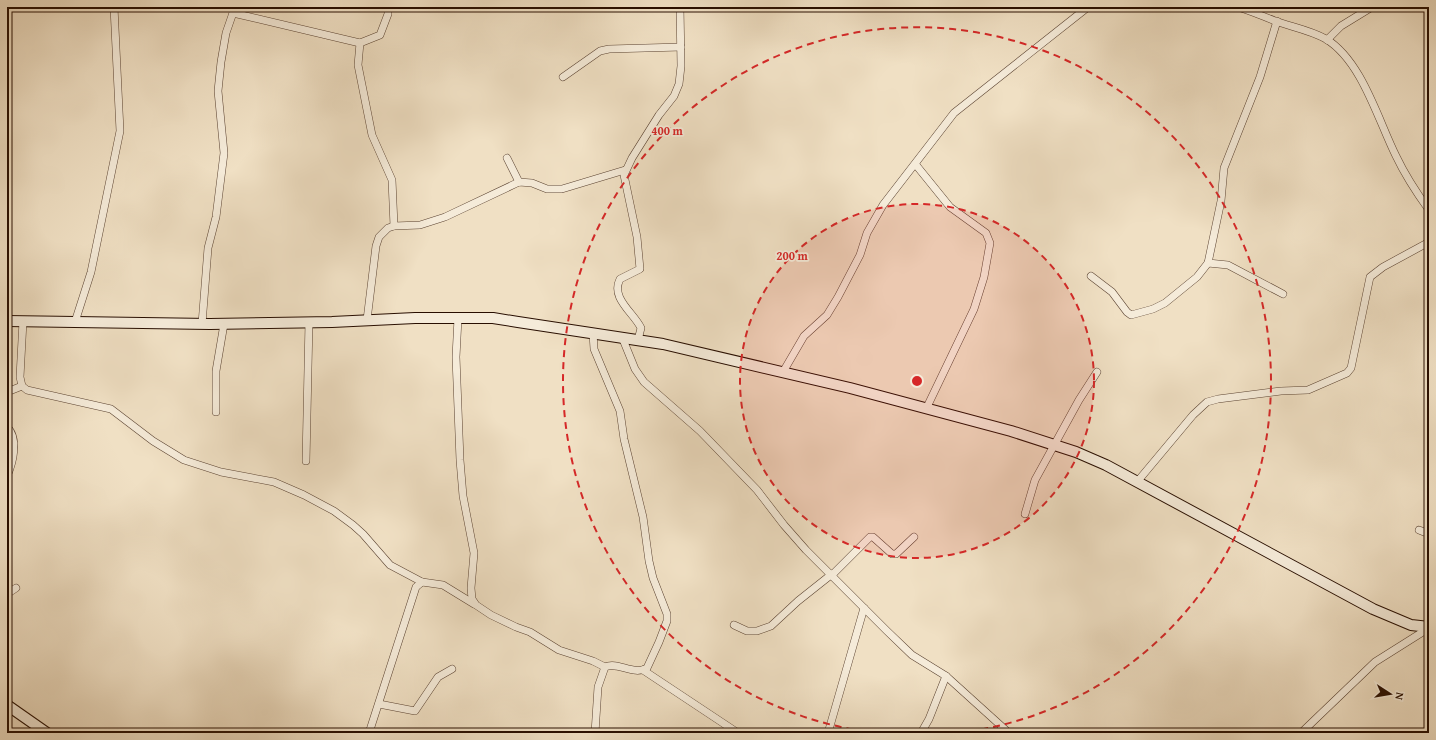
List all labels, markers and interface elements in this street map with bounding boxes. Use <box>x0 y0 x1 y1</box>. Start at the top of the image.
text: 400 m <box>651 122 684 139</box>
text: 200 m <box>776 247 809 264</box>
centre of rings <box>910 374 924 388</box>
north arrow <box>1370 674 1410 714</box>
text: N <box>1391 691 1408 702</box>

